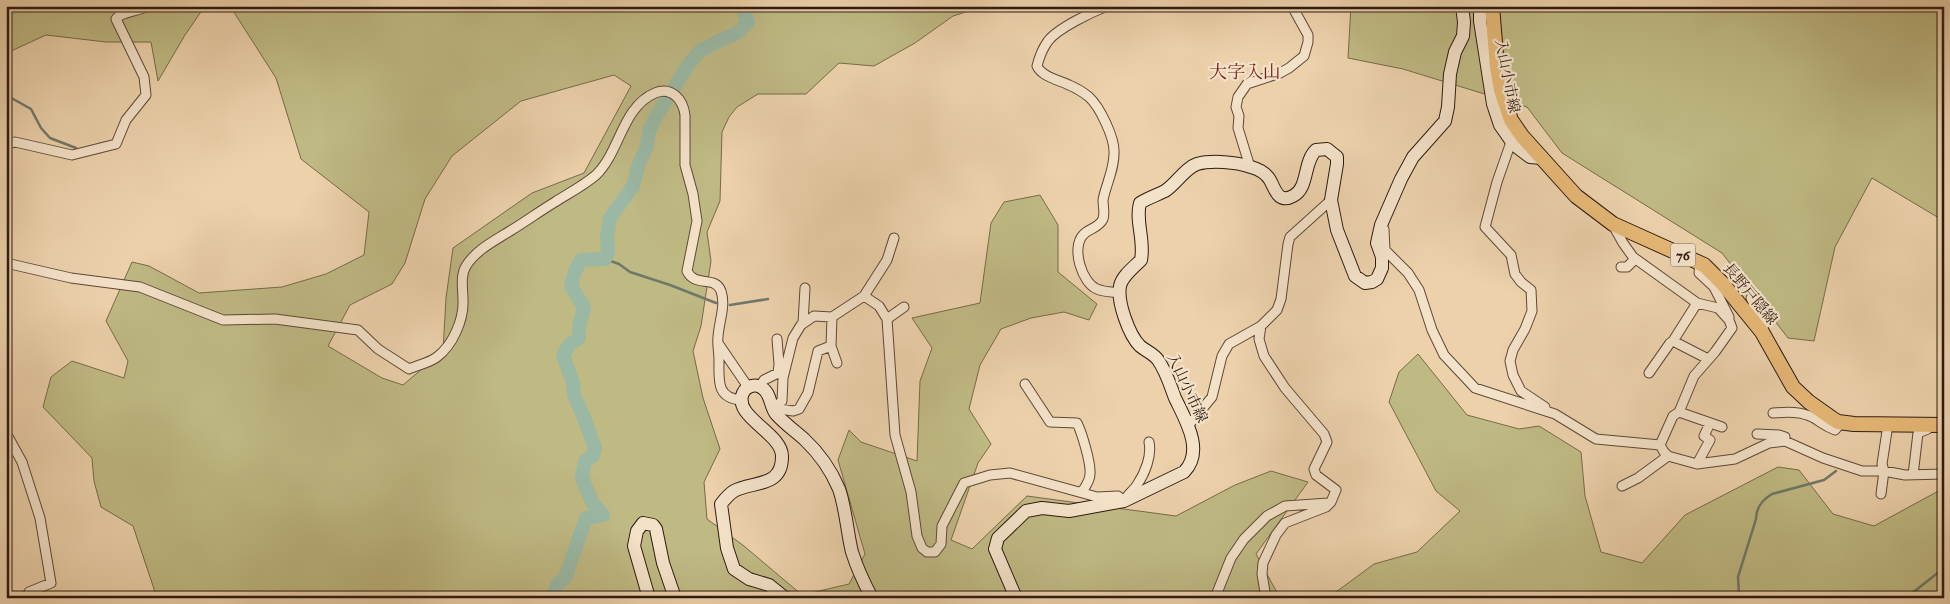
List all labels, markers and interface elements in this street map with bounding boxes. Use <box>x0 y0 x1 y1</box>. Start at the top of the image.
street label: 入山小市線 <box>1491 37 1523 115</box>
district label: 大字入山 <box>1209 61 1281 84</box>
road number: 76 <box>1670 244 1696 266</box>
street label: 長野戸隠線 <box>1719 259 1781 329</box>
street label: 入山小市線 <box>1163 350 1211 426</box>

